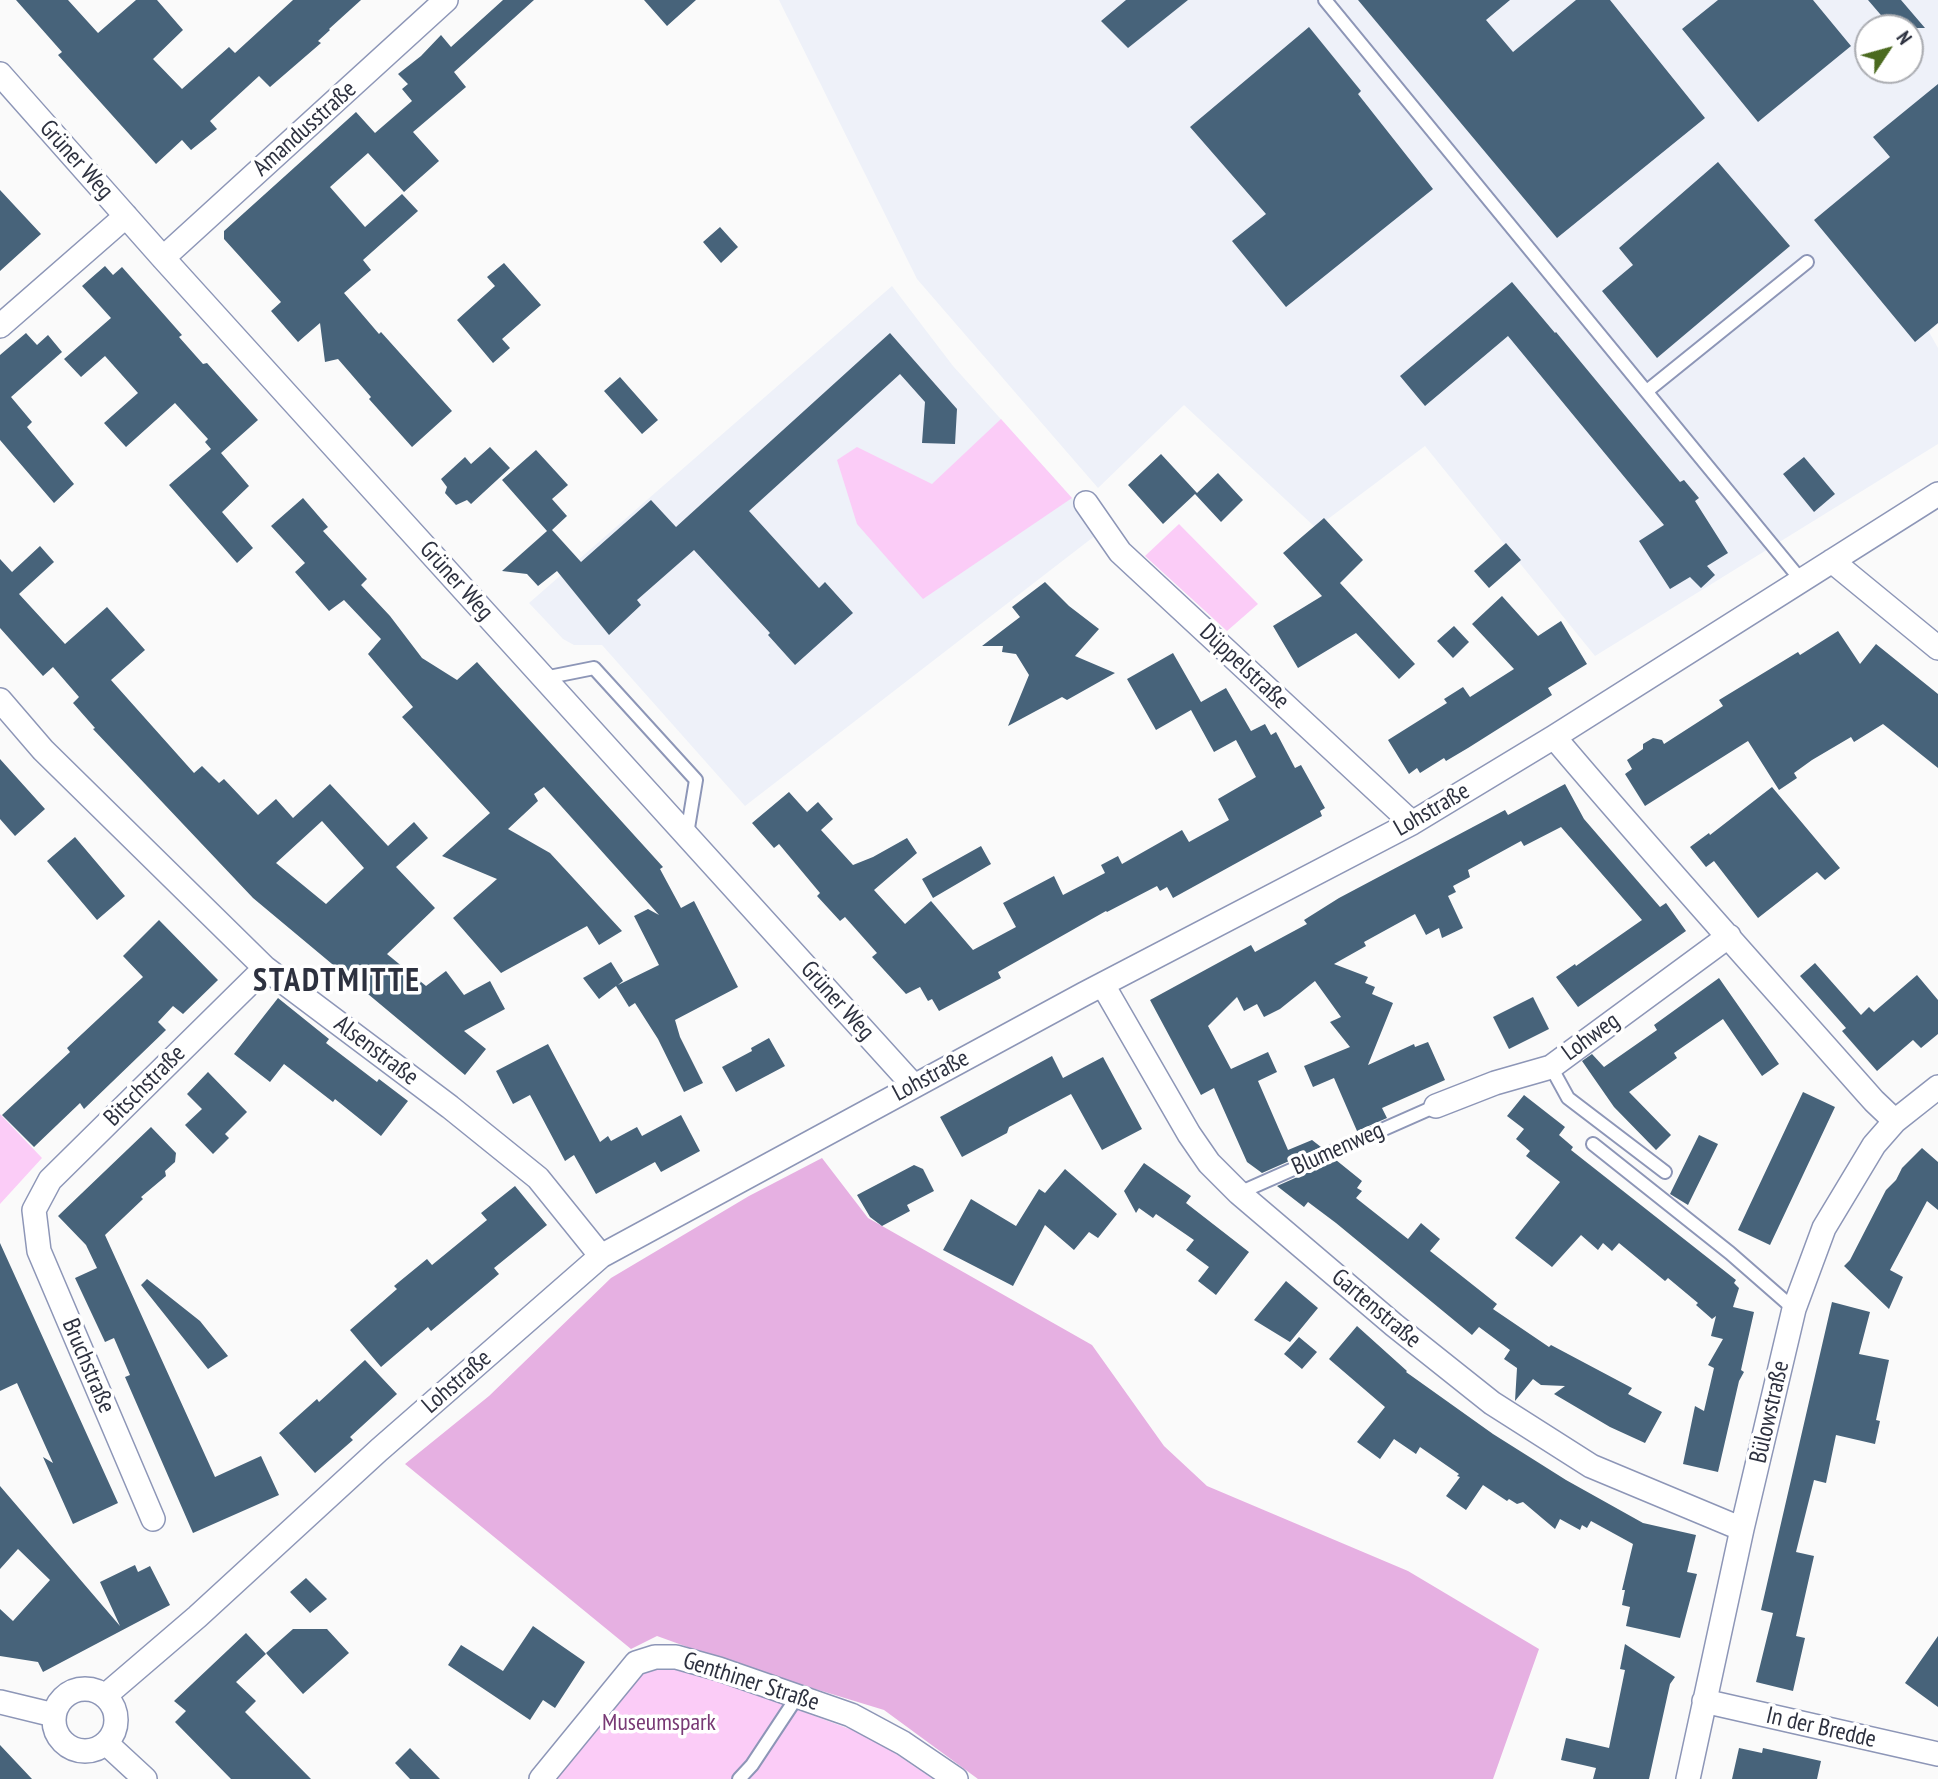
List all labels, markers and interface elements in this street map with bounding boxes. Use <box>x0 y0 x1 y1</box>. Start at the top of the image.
north arrow <box>1854 14 1924 84</box>
text: N <box>1892 27 1917 49</box>
street label: Amandusstraße <box>248 75 362 183</box>
street label: Grüner Weg <box>33 115 119 205</box>
street label: Grüner Weg <box>413 536 499 626</box>
street label: Düppelstraße <box>1193 618 1295 716</box>
street label: Lohstraße <box>1389 777 1475 843</box>
street label: Grüner Weg <box>794 956 880 1046</box>
district label: STADTMITTE <box>254 963 420 1001</box>
street label: Lohweg <box>1557 1007 1625 1067</box>
street label: Alsenstraße <box>328 1010 424 1092</box>
street label: Bitschstraße <box>98 1039 192 1133</box>
street label: Lohstraße <box>888 1044 974 1108</box>
street label: Blumenweg <box>1288 1116 1388 1182</box>
street label: Gartenstraße <box>1325 1263 1427 1355</box>
street label: Bruchstraße <box>55 1314 121 1418</box>
street label: Lohstraße <box>416 1344 498 1420</box>
street label: Bülowstraße <box>1744 1358 1796 1466</box>
street label: Genthiner Straße <box>679 1646 823 1718</box>
street label: In der Bredde <box>1763 1701 1879 1755</box>
park label: Museumspark <box>602 1709 716 1737</box>

